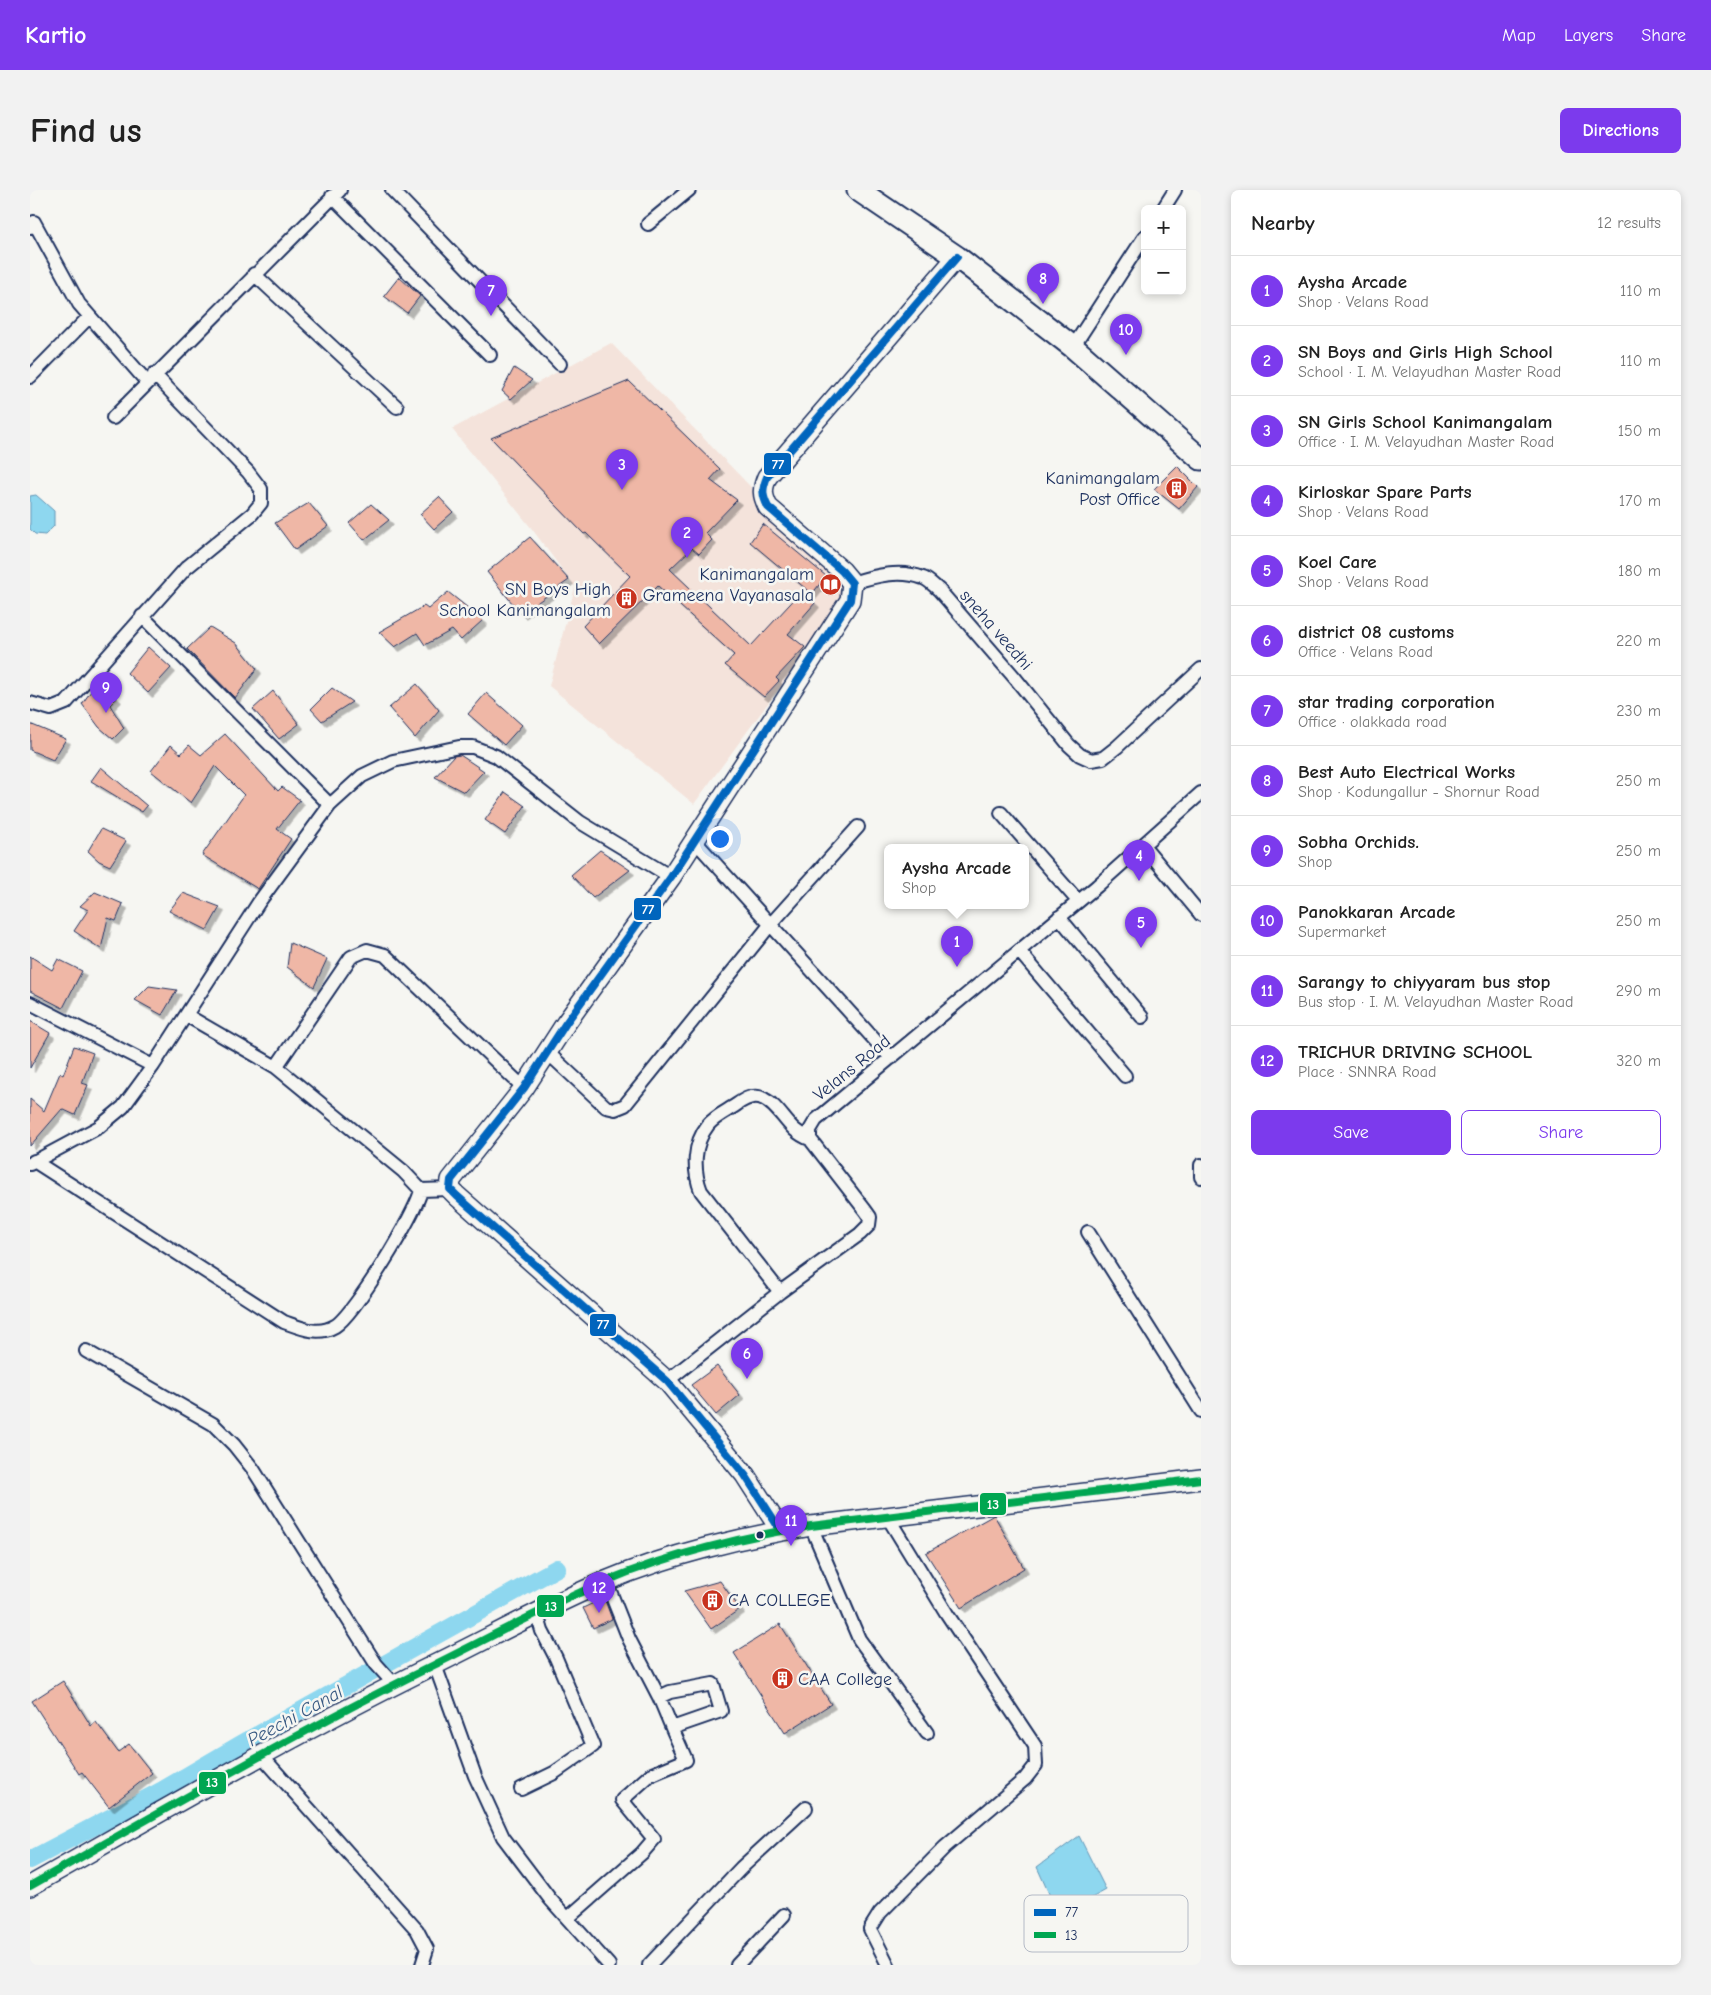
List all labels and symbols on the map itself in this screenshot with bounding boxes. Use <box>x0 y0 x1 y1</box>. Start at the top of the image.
pin: 8 <box>1027 263 1059 304</box>
pin: 7 <box>475 275 507 316</box>
pin: 10 <box>1110 314 1142 355</box>
pin: 3 <box>606 449 638 490</box>
line badge: 77 <box>763 452 792 476</box>
text: 77 <box>772 456 785 473</box>
place label: Kanimangalam Post Office <box>1046 468 1160 510</box>
building icon: Kanimangalam Post Office <box>1164 476 1188 500</box>
pin: 2 <box>671 517 703 558</box>
place label: Kanimangalam Grameena Vayanasala <box>643 564 814 606</box>
library icon: Kanimangalam Grameena Vayanasala <box>818 572 842 596</box>
place label: SN Boys High School Kanimangalam <box>439 579 611 621</box>
street label: sneha veedhi <box>955 585 1037 675</box>
building icon: SN Boys High School Kanimangalam <box>615 587 639 611</box>
pin: 9 <box>90 672 122 713</box>
your location <box>707 826 733 852</box>
pin: 4 <box>1123 840 1155 881</box>
line badge: 77 <box>633 897 662 921</box>
text: 77 <box>642 901 655 918</box>
pin: 5 <box>1125 907 1157 948</box>
pin: 1 <box>941 926 973 967</box>
street label: Velans Road <box>809 1031 895 1105</box>
line badge: 77 <box>589 1313 617 1337</box>
text: 77 <box>597 1316 610 1333</box>
pin: 6 <box>731 1338 763 1379</box>
line badge: 13 <box>979 1492 1007 1516</box>
text: 13 <box>987 1496 999 1513</box>
pin: 11 <box>775 1505 807 1546</box>
unlabelled marker <box>755 1530 765 1540</box>
pin: 12 <box>583 1572 615 1613</box>
building icon: CA COLLEGE <box>700 1588 724 1612</box>
place label: CA COLLEGE <box>728 1590 831 1611</box>
line badge: 13 <box>536 1594 565 1618</box>
text: 13 <box>545 1598 557 1615</box>
building icon: CAA College <box>770 1667 794 1691</box>
place label: CAA College <box>798 1669 892 1690</box>
water label: Peechi Canal <box>243 1680 347 1751</box>
line badge: 13 <box>198 1771 227 1795</box>
text: 13 <box>206 1774 218 1791</box>
legend <box>1024 1895 1188 1952</box>
text: 77 <box>1065 1904 1079 1921</box>
text: 13 <box>1065 1927 1078 1944</box>

